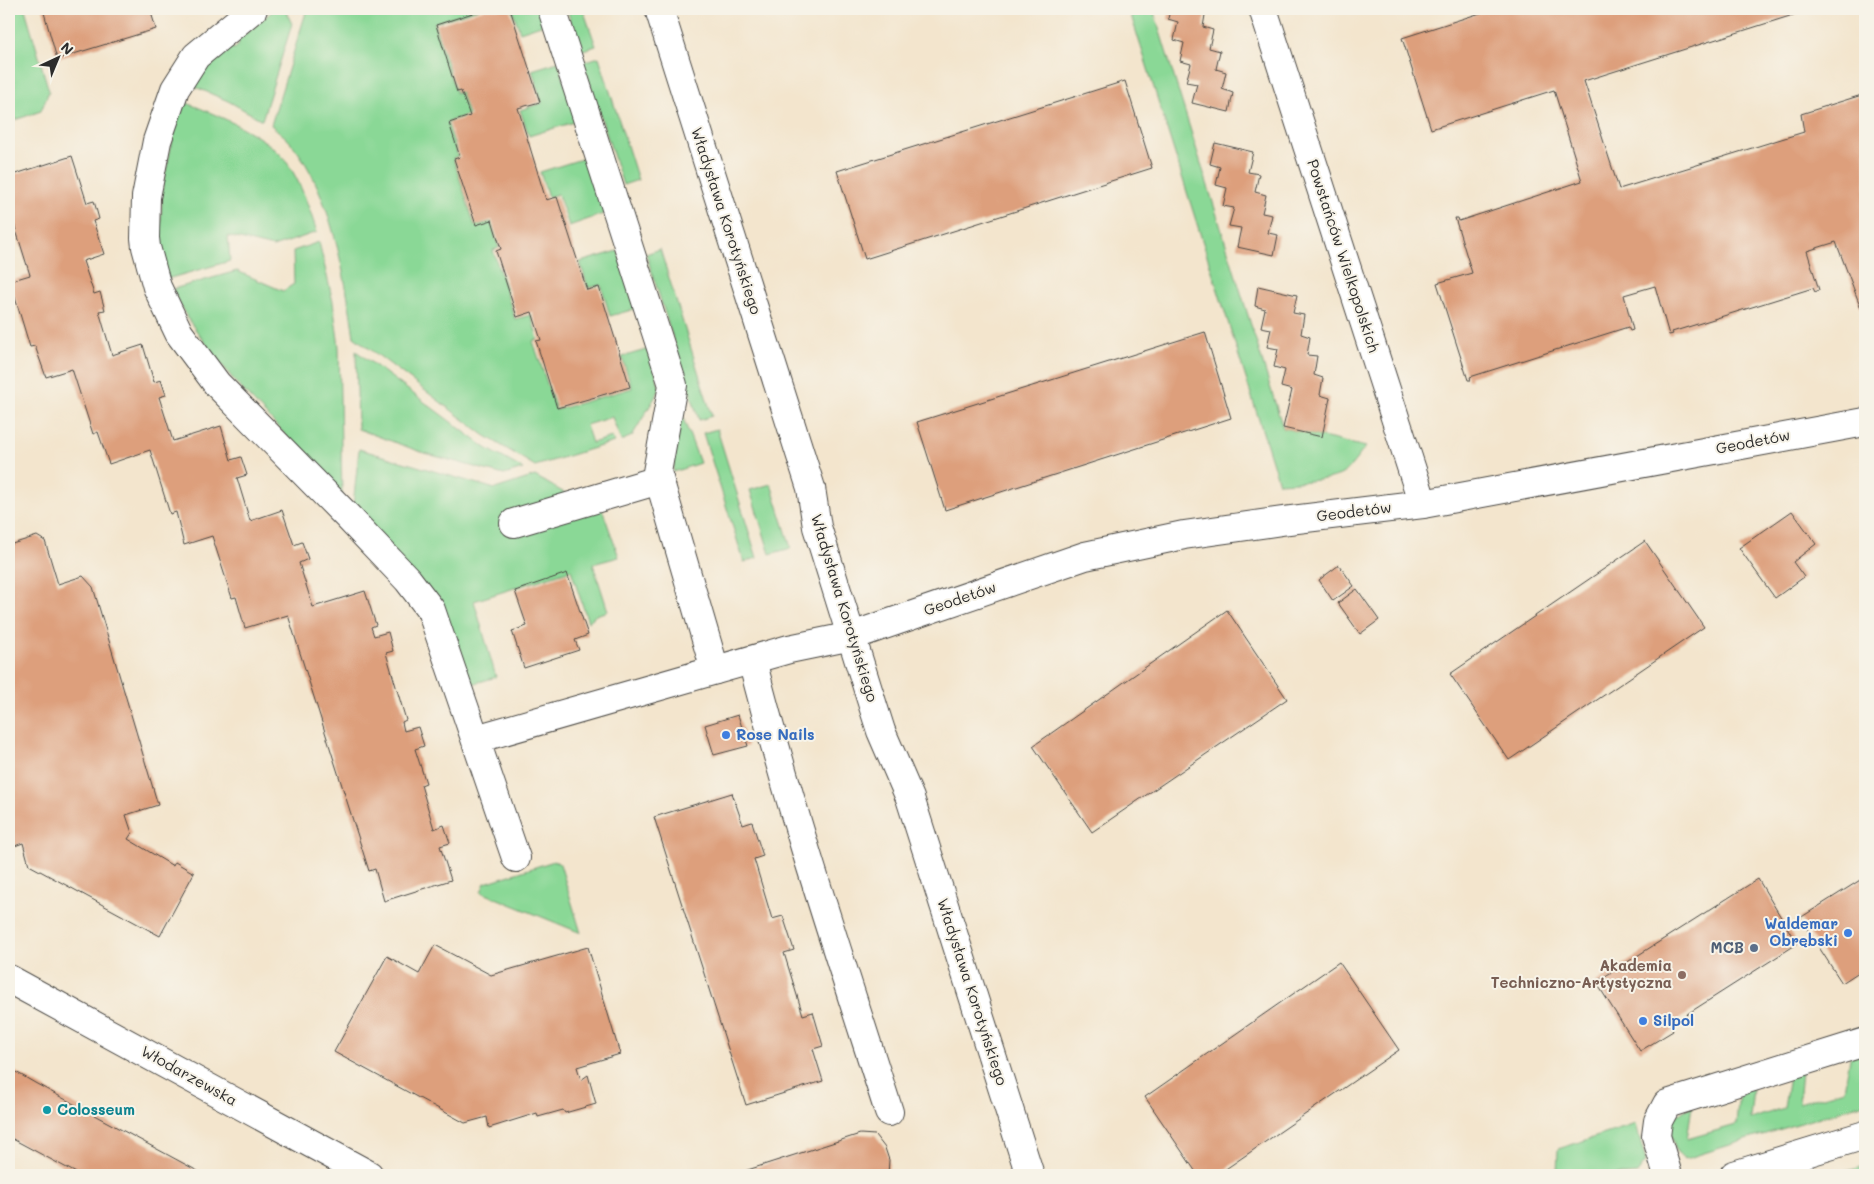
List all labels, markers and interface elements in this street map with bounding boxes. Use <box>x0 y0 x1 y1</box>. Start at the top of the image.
north arrow <box>32 32 82 82</box>
text: N <box>57 38 78 59</box>
street label: Władysława Korotyńskiego <box>687 125 767 317</box>
street label: Powstańców Wielkopolskich <box>1303 156 1385 355</box>
street label: Geodetów <box>1714 424 1792 458</box>
street label: Geodetów <box>1315 496 1392 526</box>
street label: Władysława Korotyńskiego <box>807 511 883 704</box>
street label: Geodetów <box>921 576 998 620</box>
place label: Rose Nails <box>736 724 815 744</box>
marker: Rose Nails <box>720 729 732 741</box>
street label: Władysława Korotyńskiego <box>933 896 1013 1088</box>
place label: Waldemar Obrębski <box>1765 913 1838 950</box>
marker: Waldemar Obrębski <box>1842 927 1854 939</box>
place label: MCB <box>1711 937 1744 957</box>
marker: MCB <box>1748 942 1760 954</box>
place label: Akademia Techniczno-Artystyczna <box>1491 955 1672 992</box>
marker: Akademia Techniczno-Artystyczna <box>1676 969 1688 981</box>
place label: Silpol <box>1653 1010 1694 1030</box>
marker: Silpol <box>1637 1015 1649 1027</box>
street label: Włodarzewska <box>138 1040 241 1110</box>
place label: Colosseum <box>57 1099 135 1119</box>
marker: Colosseum <box>41 1104 53 1116</box>

